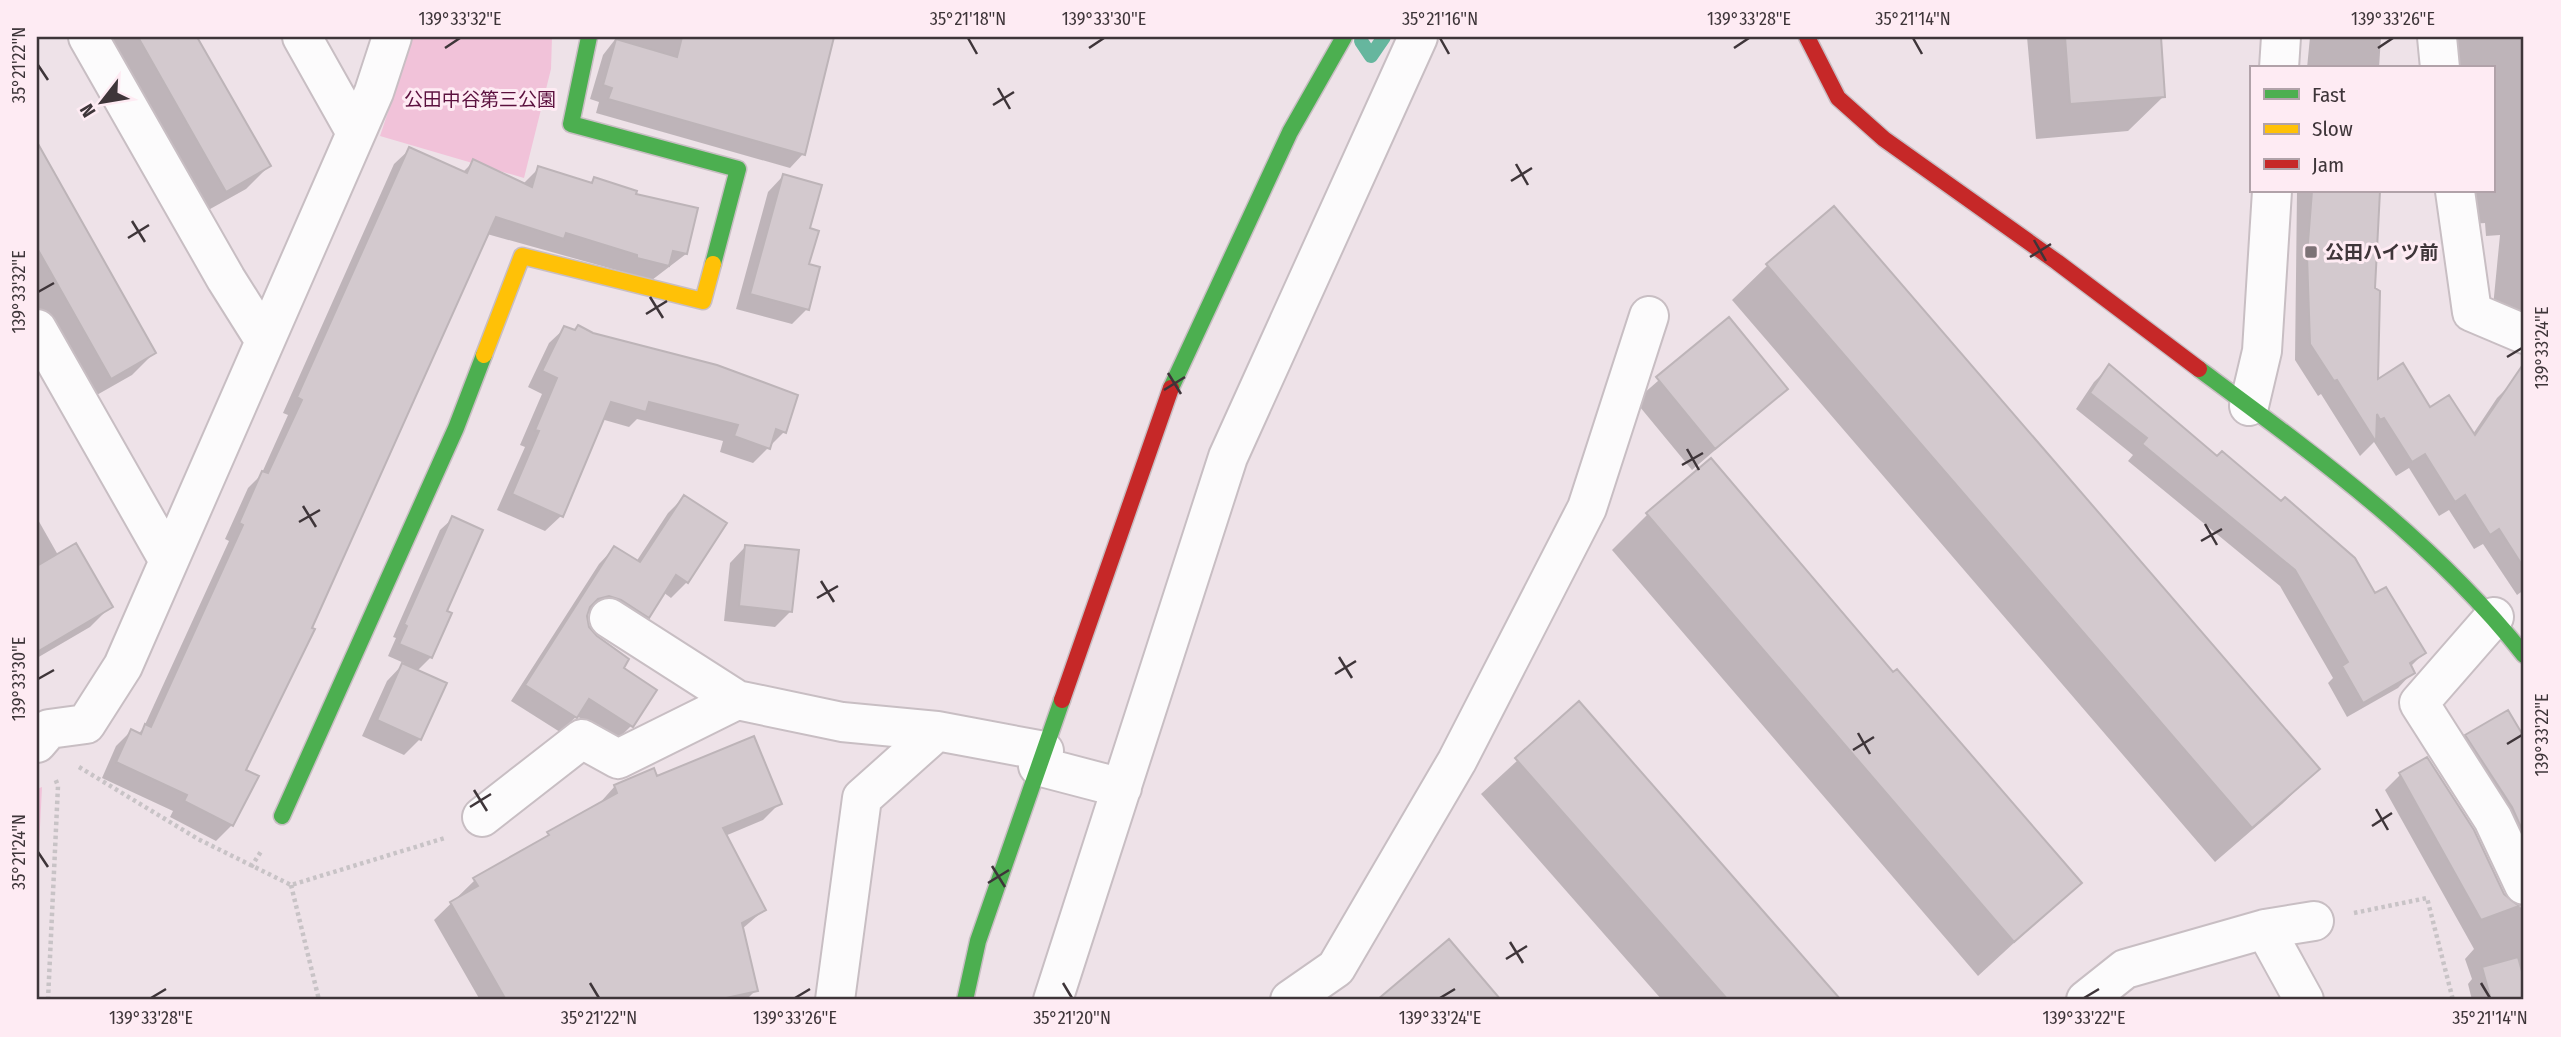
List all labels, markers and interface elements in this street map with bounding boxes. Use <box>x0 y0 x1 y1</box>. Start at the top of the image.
text: 139°33'32"E <box>418 8 502 30</box>
text: 35°21'18"N <box>930 8 1006 30</box>
text: 139°33'30"E <box>1062 8 1146 30</box>
text: 35°21'16"N <box>1402 8 1478 30</box>
text: 139°33'28"E <box>1707 8 1791 30</box>
text: 35°21'14"N <box>1875 8 1951 30</box>
text: 139°33'26"E <box>2351 8 2435 30</box>
text: 35°21'22"N <box>8 27 30 103</box>
north arrow <box>66 66 136 136</box>
legend <box>2250 66 2494 192</box>
text: Fast <box>2312 82 2346 108</box>
park label: 公田中谷第三公園 <box>404 88 556 111</box>
text: N <box>75 100 101 121</box>
text: Slow <box>2312 116 2353 142</box>
text: Jam <box>2312 152 2344 178</box>
place label: 公田ハイツ前 <box>2325 241 2439 264</box>
marker: 公田ハイツ前 <box>2303 244 2319 260</box>
text: 139°33'32"E <box>8 250 30 334</box>
text: 139°33'24"E <box>2531 307 2553 389</box>
text: 139°33'30"E <box>8 637 30 721</box>
text: 139°33'22"E <box>2531 693 2553 777</box>
text: 35°21'24"N <box>8 814 30 890</box>
text: 139°33'28"E <box>109 1007 193 1029</box>
text: 35°21'22"N <box>561 1007 637 1029</box>
text: 139°33'26"E <box>753 1007 837 1029</box>
text: 35°21'20"N <box>1033 1007 1111 1029</box>
text: 139°33'24"E <box>1399 1007 1481 1029</box>
text: 139°33'22"E <box>2042 1007 2126 1029</box>
text: 35°21'14"N <box>2452 1007 2528 1029</box>

